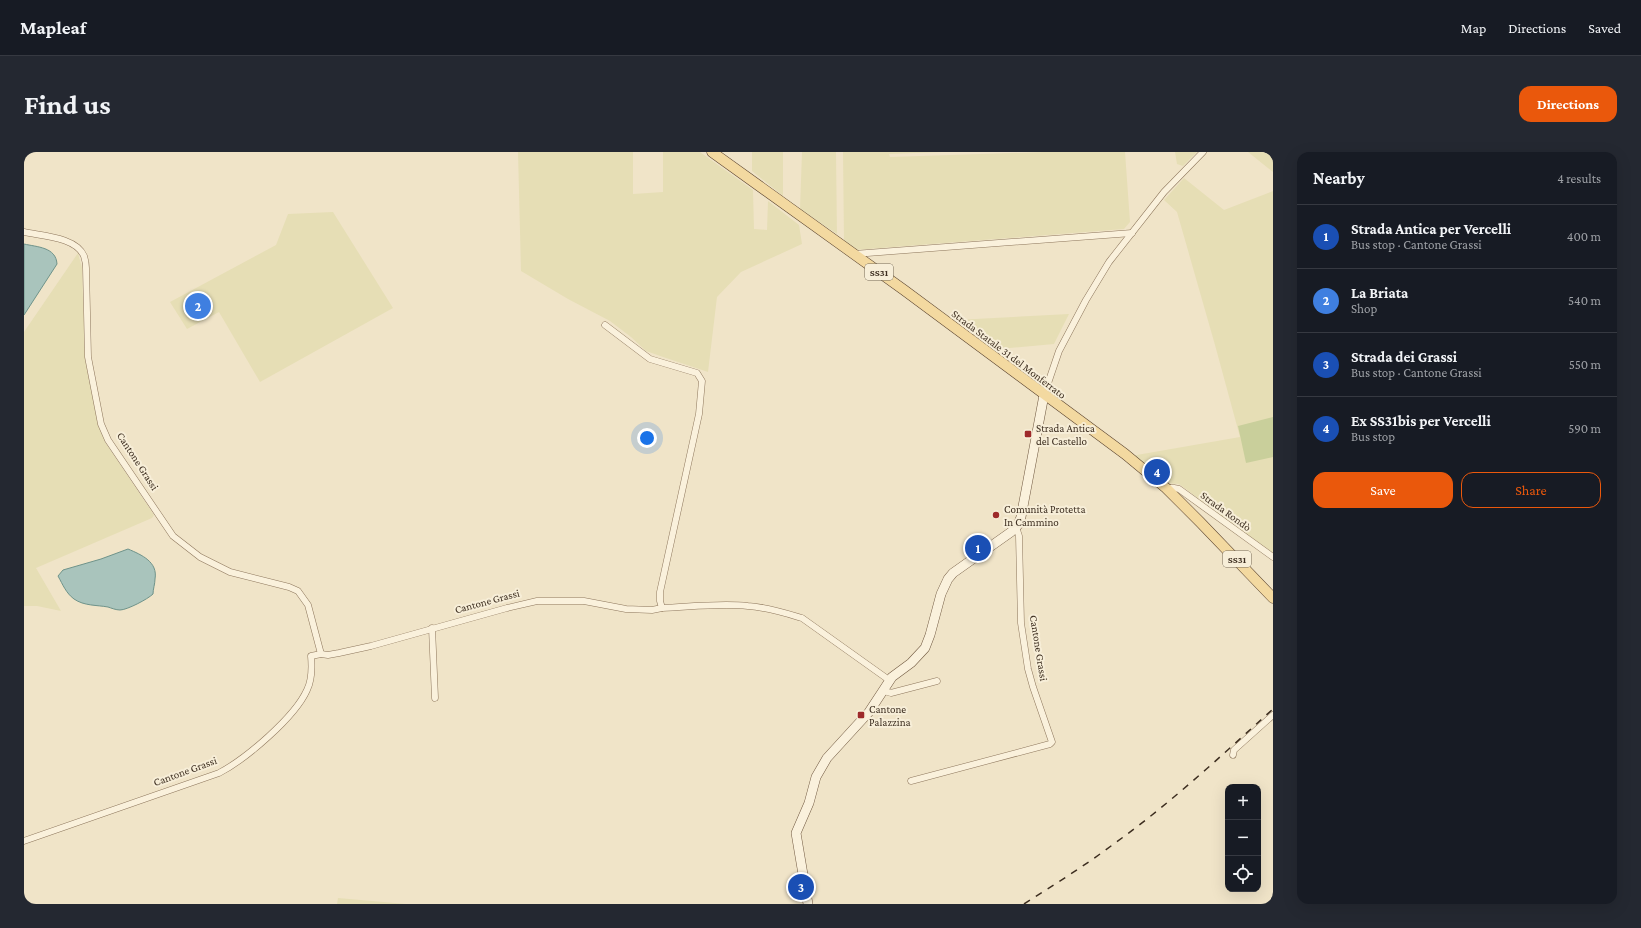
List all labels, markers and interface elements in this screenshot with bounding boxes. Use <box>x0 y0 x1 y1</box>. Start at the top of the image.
text: Mapleaf <box>20 17 86 38</box>
text: Map <box>1461 20 1486 36</box>
text: Directions <box>1508 20 1566 36</box>
text: Saved <box>1588 20 1621 36</box>
button: Directions <box>1519 86 1617 122</box>
text: Find us <box>24 89 111 120</box>
text: Nearby <box>1313 169 1365 188</box>
text: 4 results <box>1557 171 1601 186</box>
text: Strada Antica per Vercelli <box>1351 221 1511 237</box>
text: 1 <box>1324 229 1328 244</box>
text: 400 m <box>1567 229 1601 244</box>
text: Bus stop · Cantone Grassi <box>1351 237 1482 252</box>
road number: SS31 <box>865 264 893 280</box>
text: La Briata <box>1351 285 1408 301</box>
pin: 2 <box>185 291 211 321</box>
text: 2 <box>1323 293 1329 308</box>
text: 540 m <box>1568 293 1601 308</box>
text: Shop <box>1351 301 1377 316</box>
street label: Strada Statale 31 del Monferrato <box>950 307 1069 401</box>
text: Strada dei Grassi <box>1351 349 1457 365</box>
text: 3 <box>1323 357 1329 372</box>
text: 550 m <box>1569 357 1601 372</box>
text: Bus stop · Cantone Grassi <box>1351 365 1482 380</box>
text: Ex SS31bis per Vercelli <box>1351 413 1491 429</box>
text: 4 <box>1322 421 1330 436</box>
text: 590 m <box>1568 421 1601 436</box>
place label: Strada Antica del Castello <box>1036 422 1095 447</box>
your location <box>637 428 657 448</box>
marker: Strada Antica del Castello <box>1023 429 1033 439</box>
text: Bus stop <box>1351 429 1395 444</box>
street label: Cantone Grassi <box>115 430 161 492</box>
pin: 4 <box>1144 457 1170 487</box>
button: Save <box>1313 472 1453 508</box>
button: Share <box>1461 472 1601 508</box>
street label: Strada Rondò <box>1199 489 1254 534</box>
place label: Comunità Protetta In Cammino <box>1004 503 1085 528</box>
marker: Comunità Protetta In Cammino <box>991 510 1001 520</box>
pin: 1 <box>965 533 991 563</box>
road number: SS31 <box>1223 551 1251 567</box>
street label: Cantone Grassi <box>453 587 521 615</box>
street label: Cantone Grassi <box>1028 614 1050 682</box>
place label: Cantone Palazzina <box>869 703 911 728</box>
marker: Cantone Palazzina <box>856 710 866 720</box>
street label: Cantone Grassi <box>152 754 218 788</box>
map controls <box>1225 784 1261 892</box>
button: + <box>1225 784 1261 820</box>
button: − <box>1225 820 1261 856</box>
button: locate <box>1225 856 1261 892</box>
pin: 3 <box>788 872 814 902</box>

